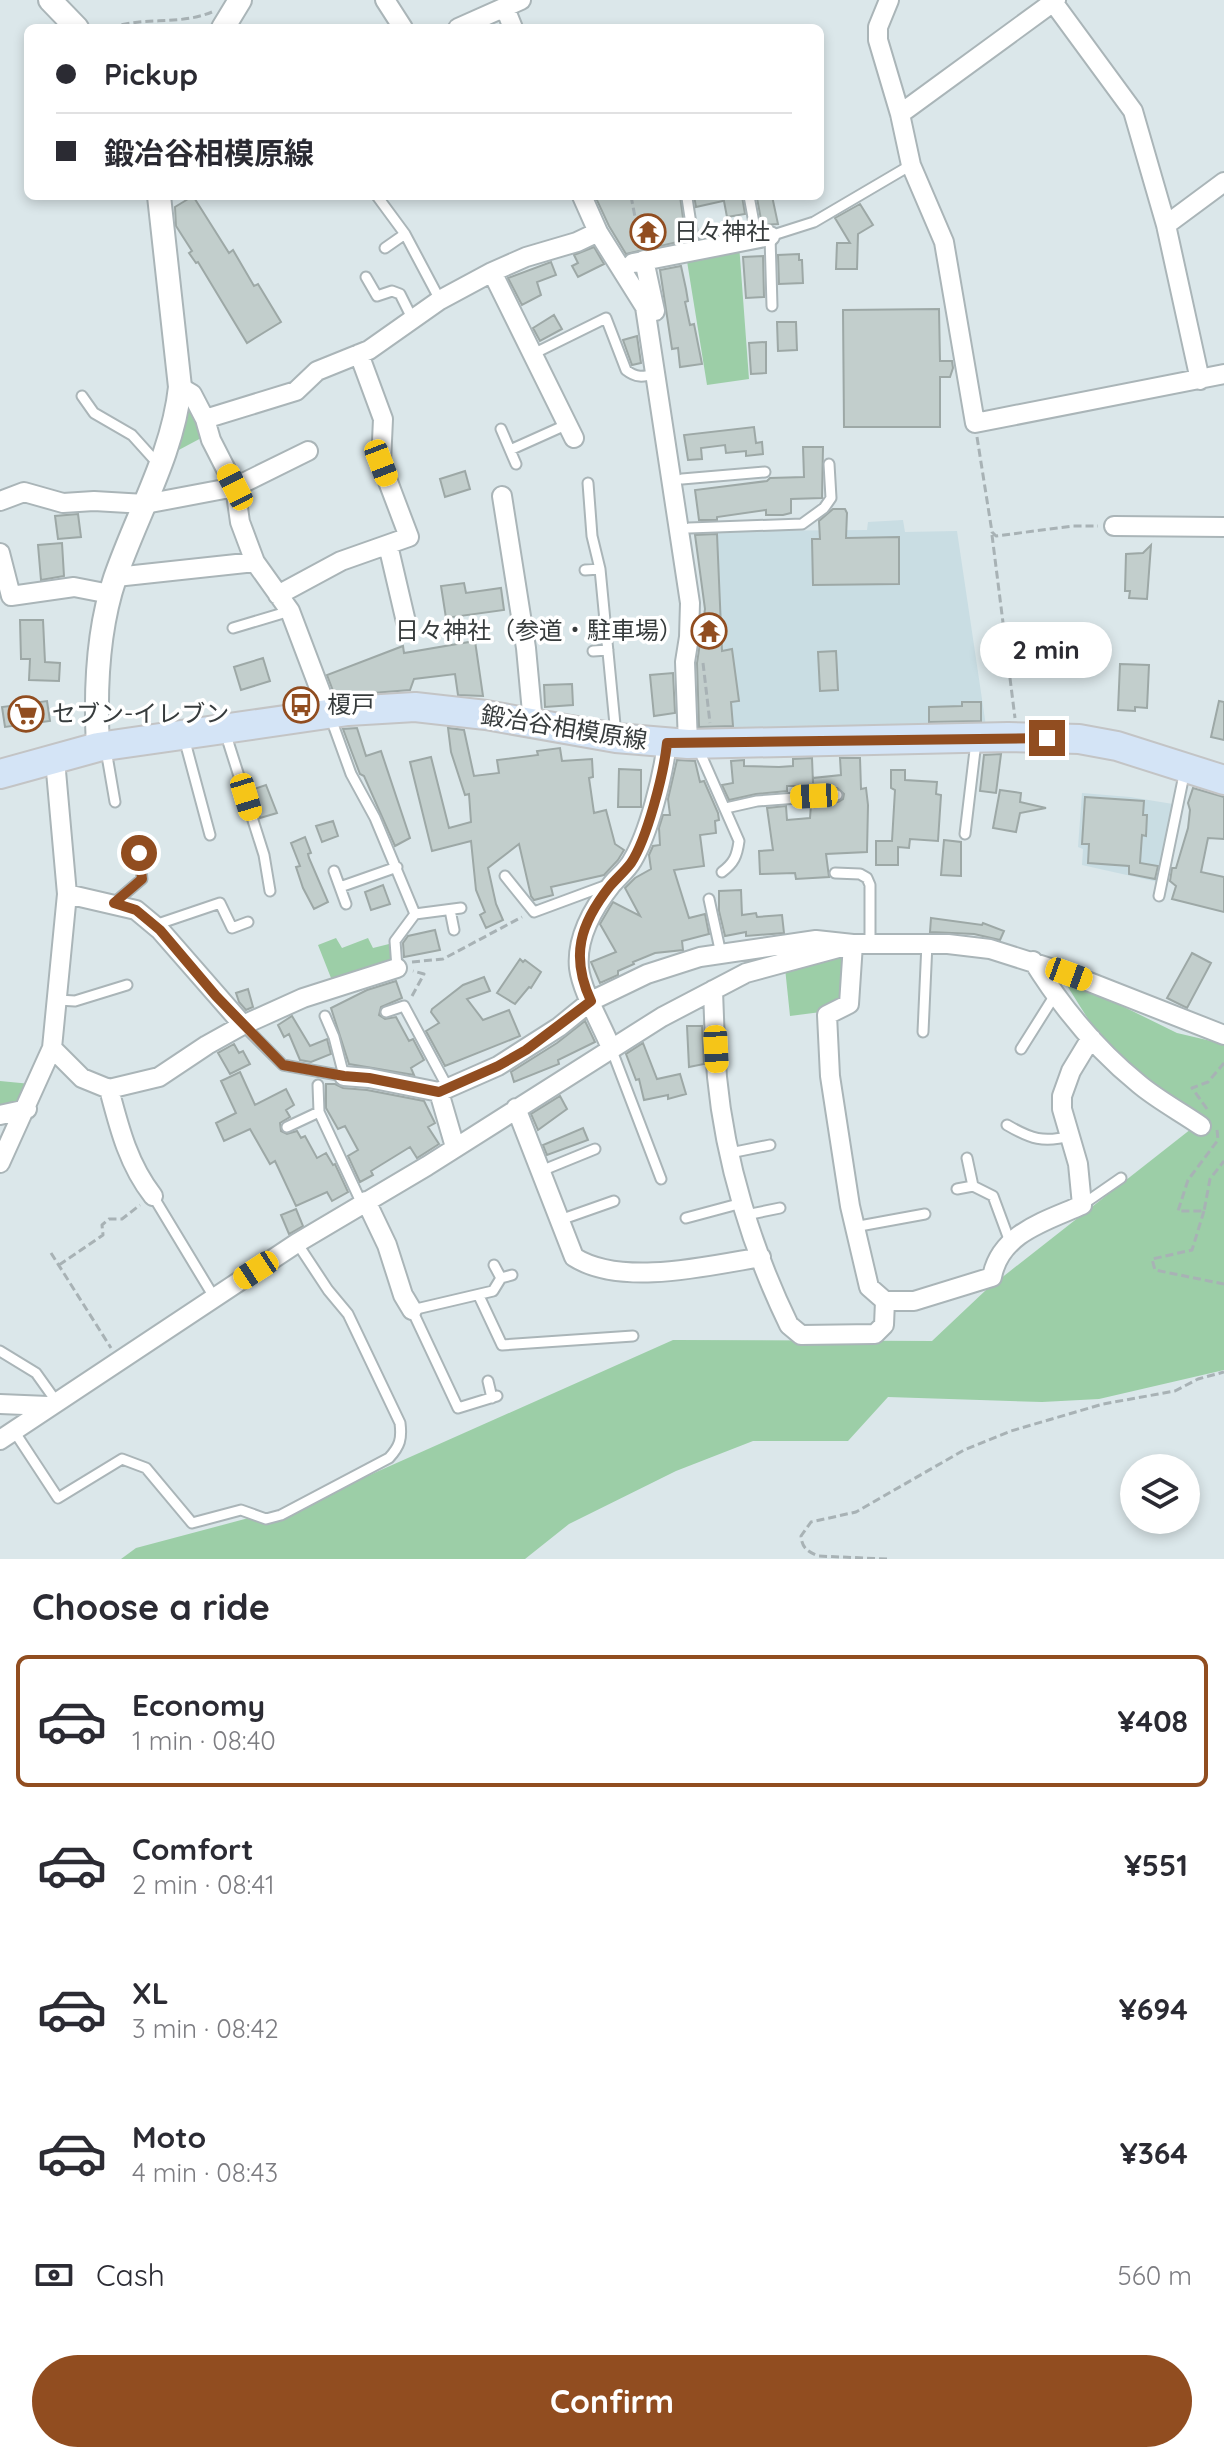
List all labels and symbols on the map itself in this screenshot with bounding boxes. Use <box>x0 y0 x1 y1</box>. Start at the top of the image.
temple icon: 日々神社 <box>629 213 667 251</box>
place label: 日々神社 <box>674 216 770 246</box>
car <box>361 436 401 490</box>
car <box>213 460 257 514</box>
temple icon: 日々神社（参道・駐車場） <box>690 612 728 650</box>
place label: 日々神社（参道・駐車場） <box>395 615 683 645</box>
callout: 2 min <box>981 622 1113 678</box>
bus stop icon: 榎戸 <box>282 686 320 724</box>
place label: 榎戸 <box>327 689 375 719</box>
supermarket icon: セブン-イレブン <box>7 695 45 733</box>
place label: セブン-イレブン <box>52 698 229 728</box>
street label: 鍛冶谷相模原線 <box>479 699 649 755</box>
route end <box>1029 720 1065 756</box>
car <box>228 771 264 823</box>
car <box>789 783 839 809</box>
route start <box>121 835 157 871</box>
car <box>1042 955 1096 993</box>
car <box>703 1024 729 1074</box>
car <box>229 1247 283 1293</box>

